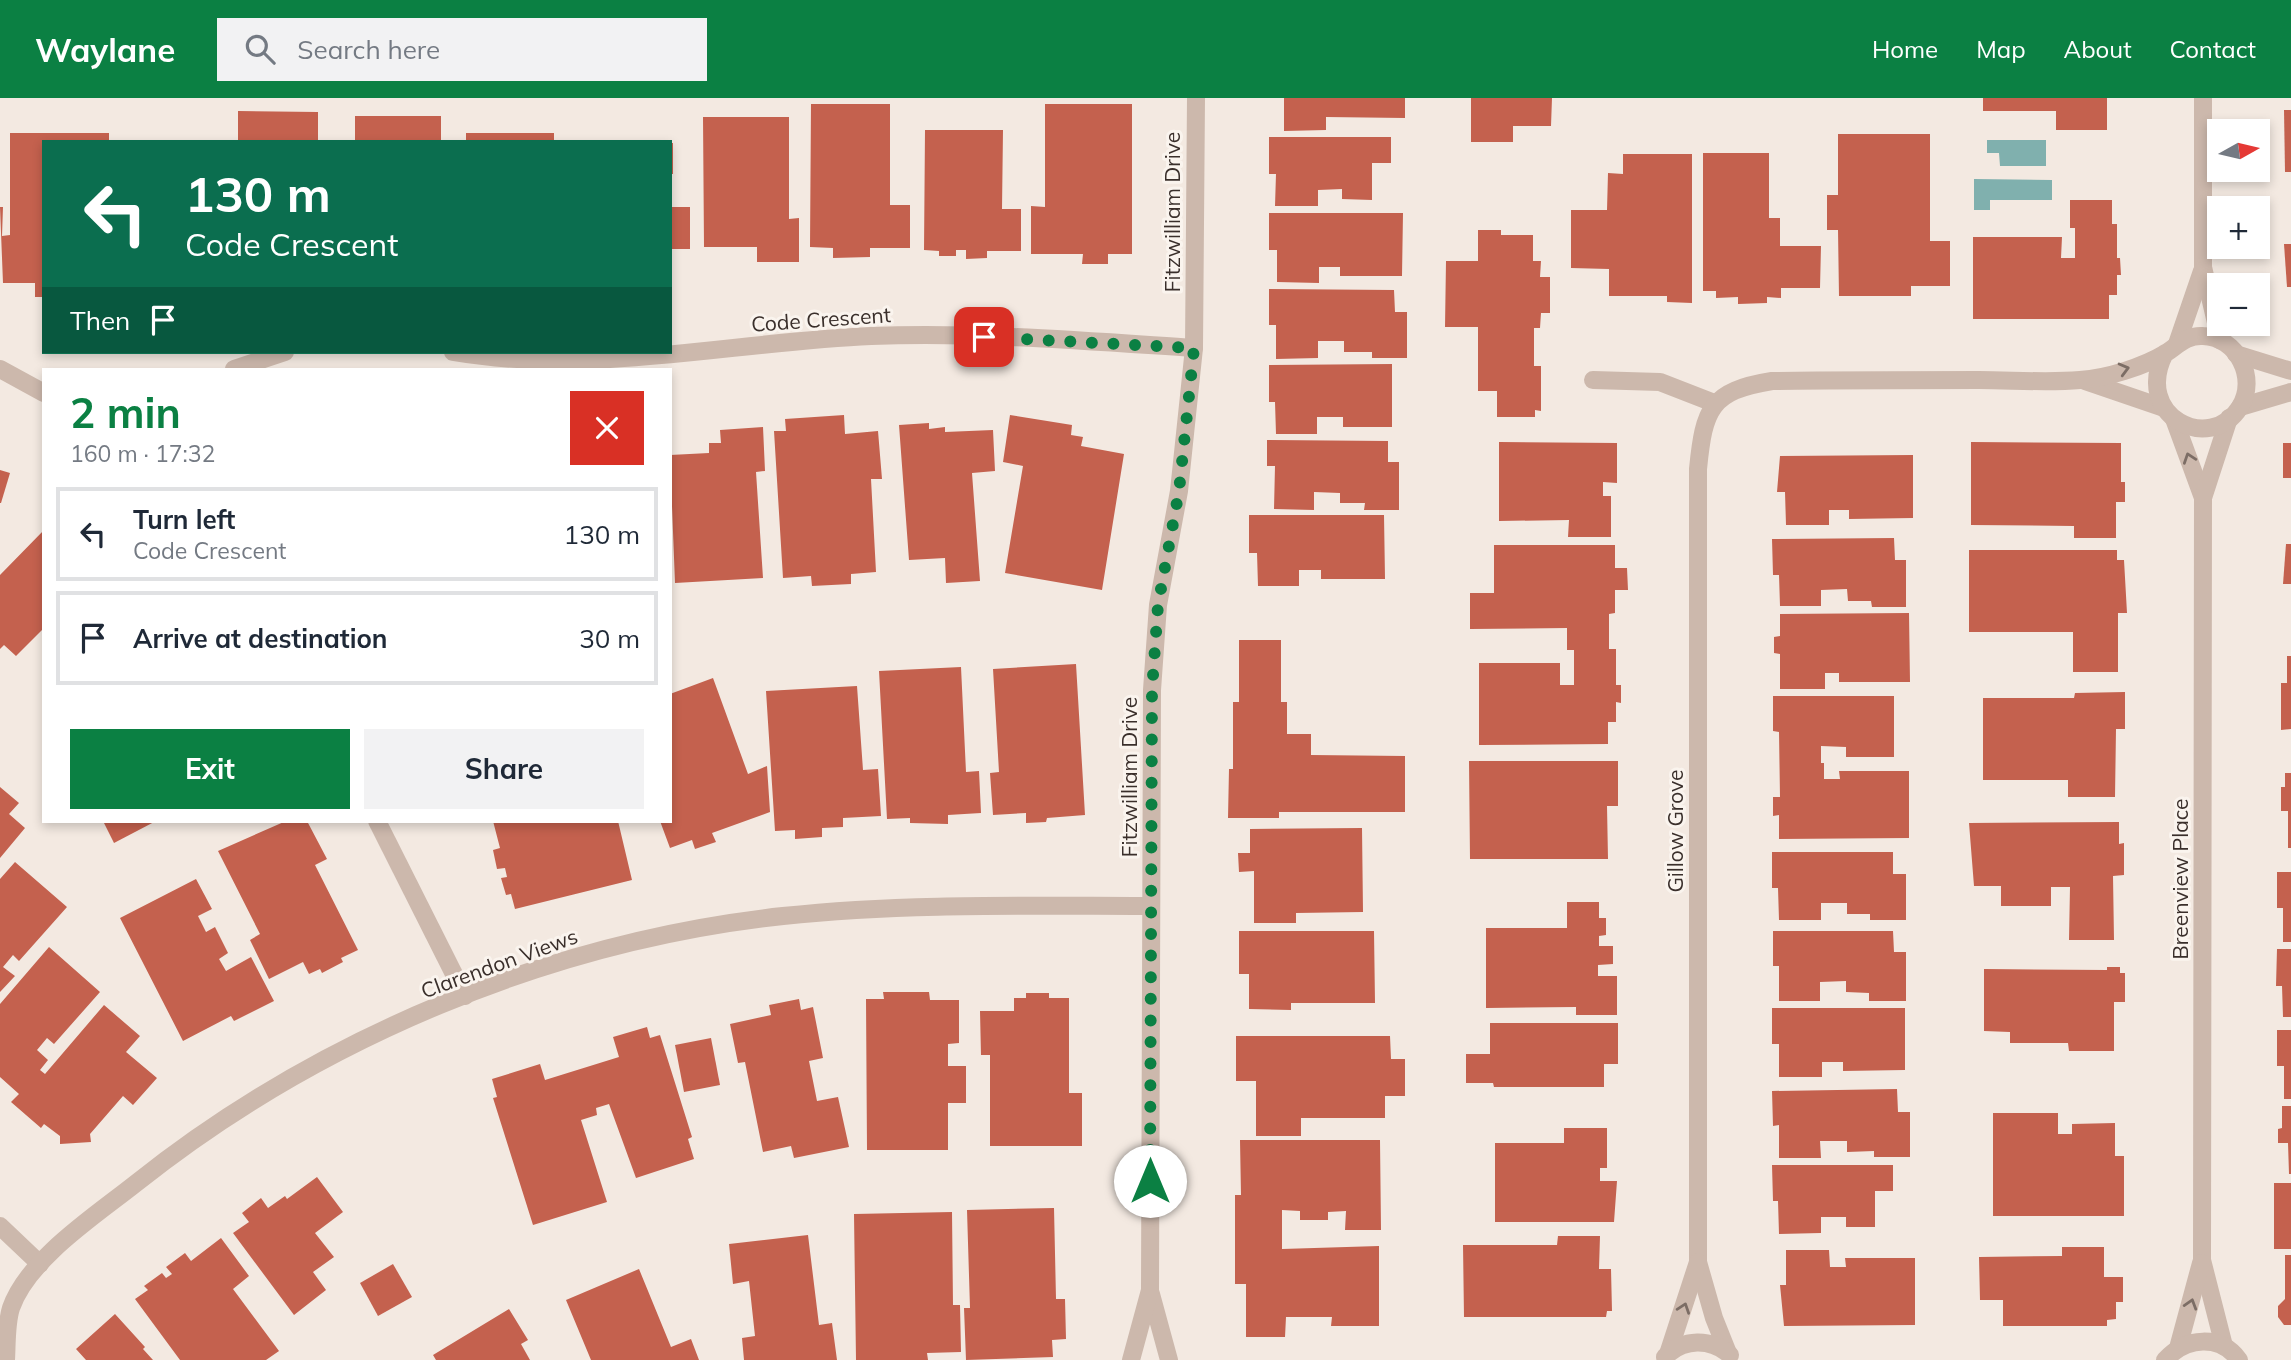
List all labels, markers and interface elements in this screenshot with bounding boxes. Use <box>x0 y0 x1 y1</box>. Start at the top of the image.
search box <box>217 18 707 81</box>
text: Waylane <box>35 29 175 70</box>
icon: search <box>241 30 279 68</box>
text: Search here <box>297 33 440 66</box>
text: Home <box>1872 34 1938 64</box>
text: Map <box>1976 34 2026 64</box>
text: About <box>2064 34 2132 64</box>
text: Contact <box>2170 34 2256 64</box>
north arrow <box>2207 119 2270 182</box>
map controls <box>2207 119 2270 336</box>
street label: Fitzwilliam Drive <box>1159 132 1185 292</box>
text: 130 m <box>185 163 331 224</box>
icon: left <box>70 168 161 259</box>
button: + <box>2207 196 2270 259</box>
text: Code Crescent <box>185 224 398 264</box>
button: − <box>2207 273 2270 336</box>
icon: arrive <box>144 301 182 339</box>
street label: Code Crescent <box>750 301 892 337</box>
text: Then <box>70 304 130 337</box>
pin <box>954 307 1014 367</box>
icon: arrive <box>965 318 1003 356</box>
one-way arrow <box>2118 363 2130 377</box>
text: 2 min <box>70 386 181 439</box>
button: close <box>570 391 644 465</box>
text: 160 m · 17:32 <box>70 439 215 468</box>
one-way arrow <box>2183 452 2197 465</box>
text: Turn left <box>133 503 235 536</box>
icon: left <box>74 515 112 553</box>
text: 130 m <box>564 518 640 551</box>
text: Code Crescent <box>133 536 286 565</box>
icon: arrive <box>74 619 112 657</box>
text: Arrive at destination <box>133 622 388 655</box>
text: 30 m <box>579 622 640 655</box>
street label: Fitzwilliam Drive <box>1116 697 1142 857</box>
button: Exit <box>70 729 350 809</box>
button: Share <box>364 729 644 809</box>
street label: Gillow Grove <box>1662 769 1688 893</box>
street label: Breenview Place <box>2167 799 2193 959</box>
street label: Clarendon Views <box>417 923 581 1003</box>
position arrow <box>1113 1144 1187 1218</box>
one-way arrow <box>2182 1298 2197 1310</box>
one-way arrow <box>1676 1303 1690 1315</box>

